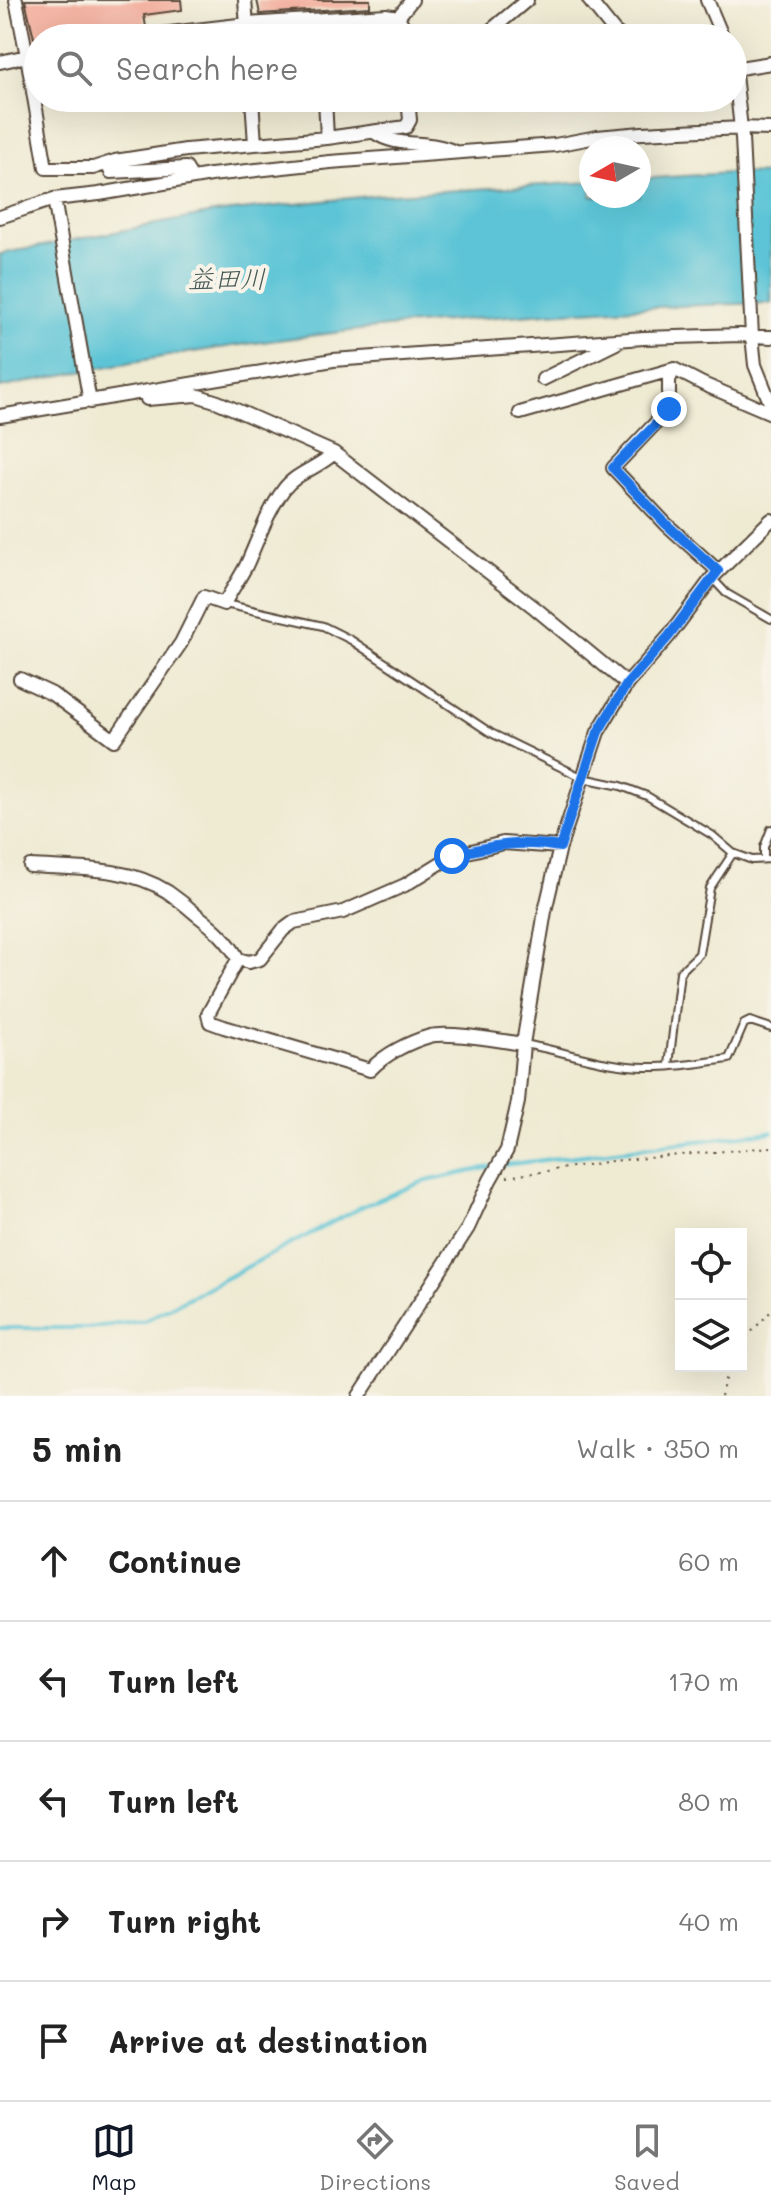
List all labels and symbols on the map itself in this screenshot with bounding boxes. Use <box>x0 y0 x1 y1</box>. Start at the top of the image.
north arrow <box>579 136 651 208</box>
water label: 益田川 <box>188 261 266 295</box>
route end <box>651 391 687 427</box>
route start <box>434 838 470 874</box>

